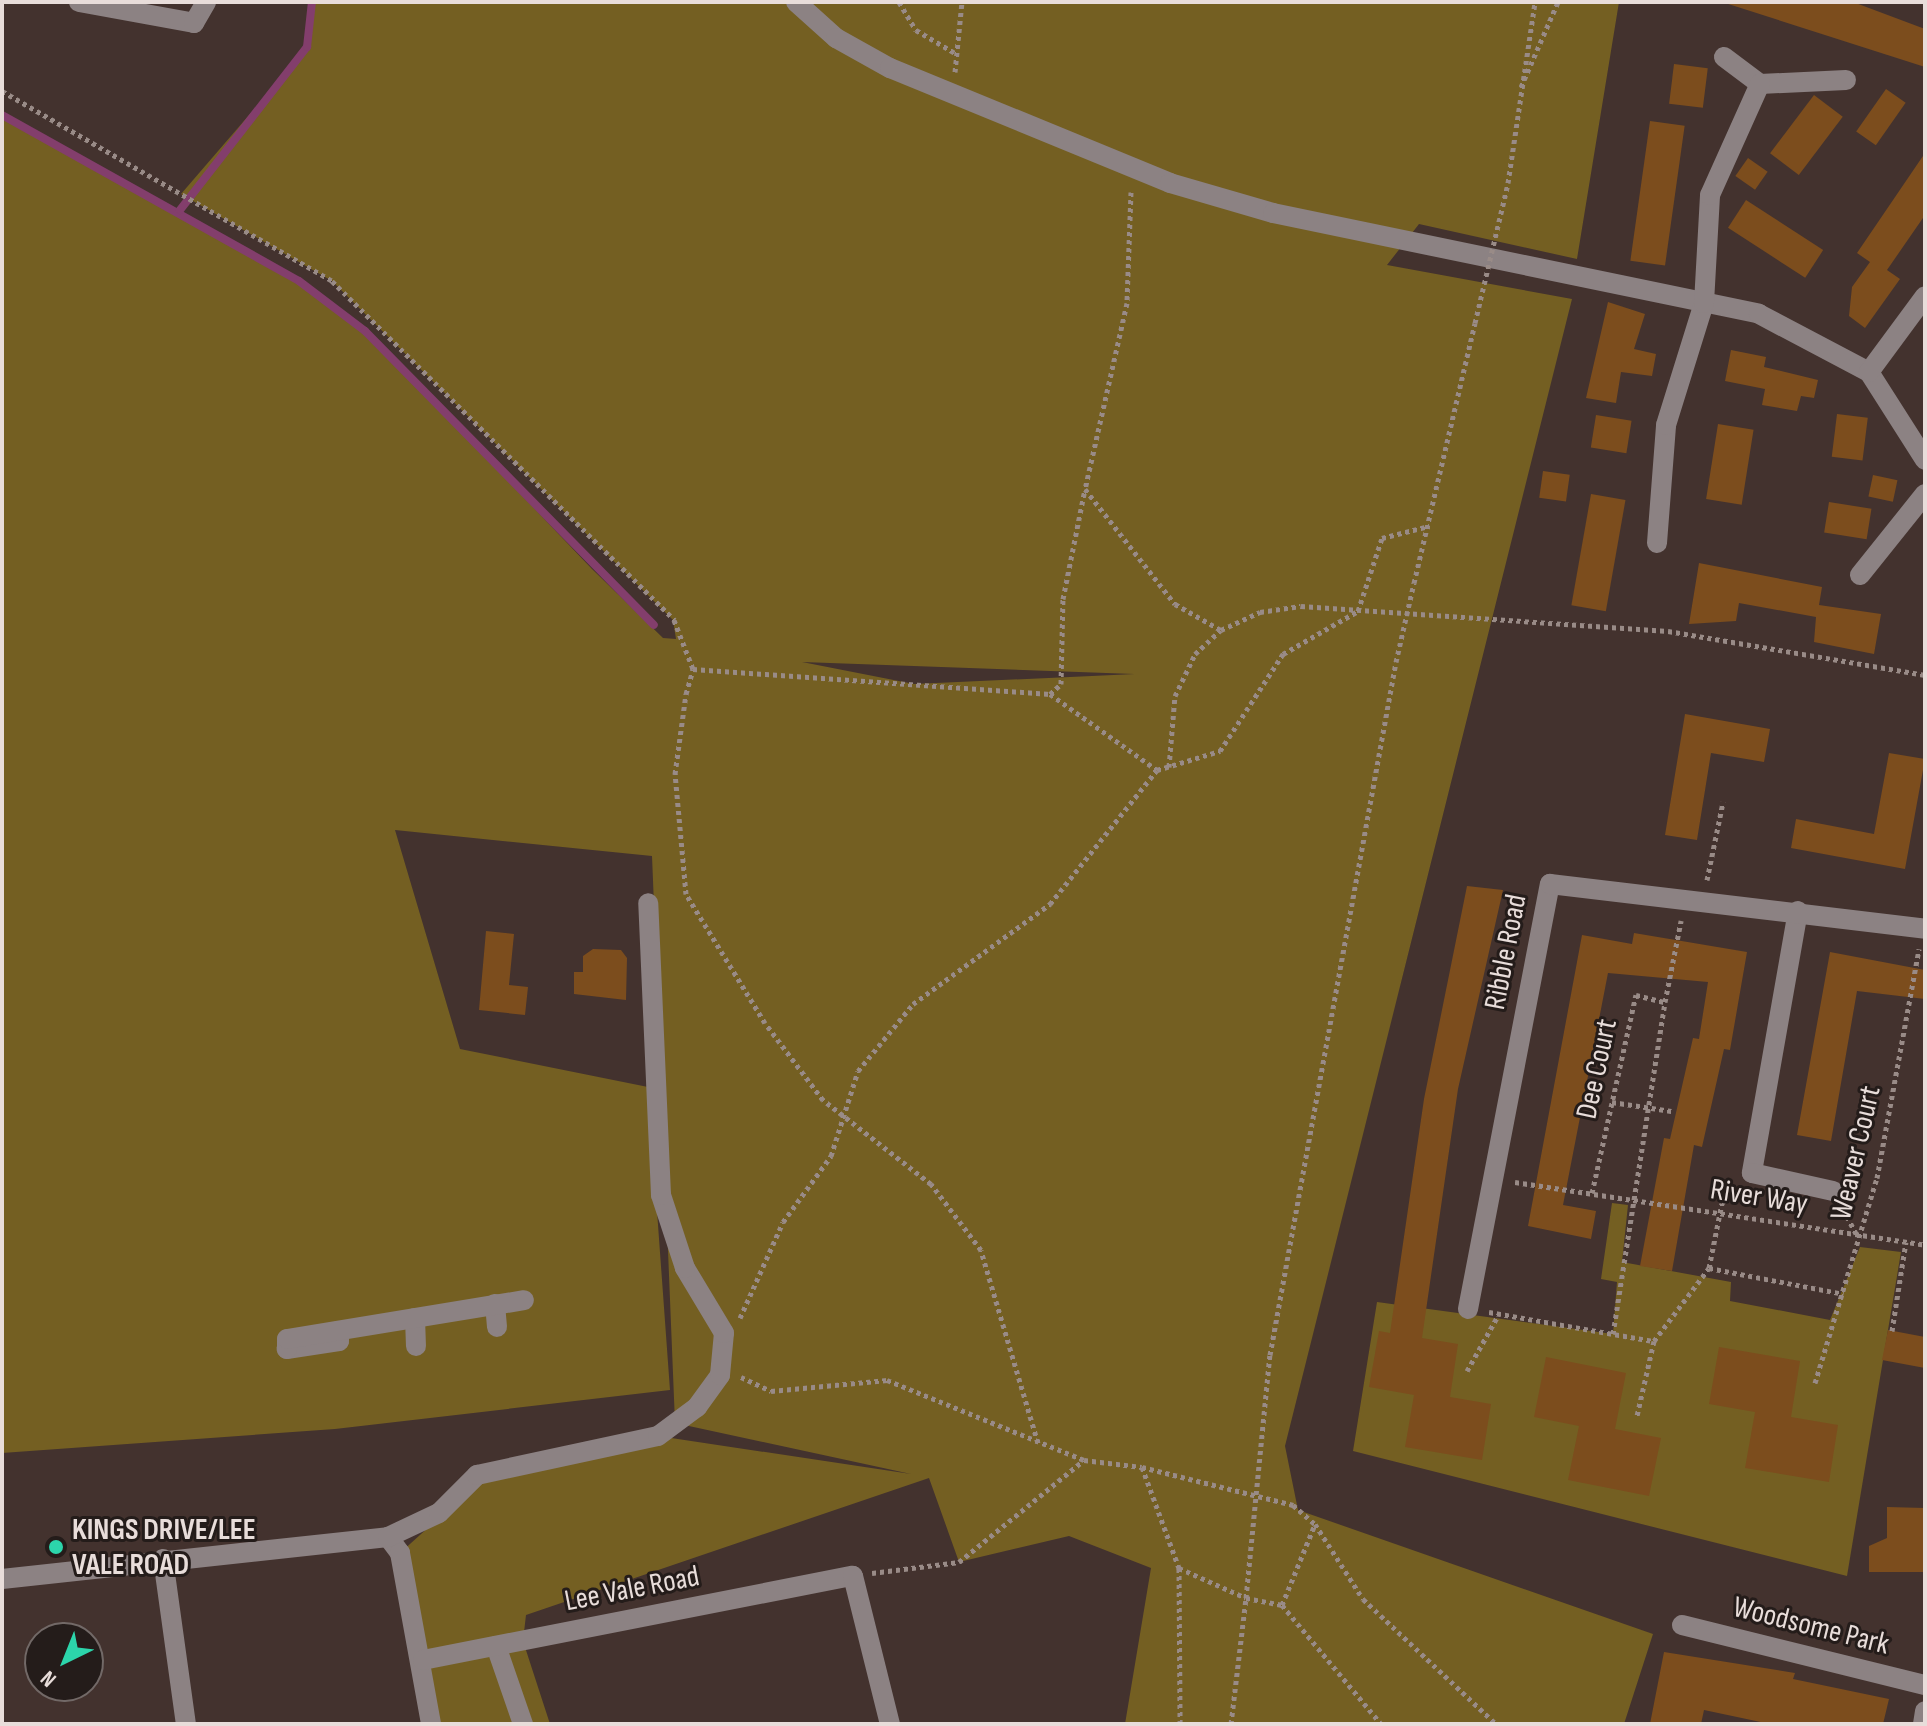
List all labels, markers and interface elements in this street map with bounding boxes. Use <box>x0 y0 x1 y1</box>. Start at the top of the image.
street label: Ribble Road <box>1477 891 1535 1013</box>
street label: Dee Court <box>1569 1016 1625 1122</box>
street label: Weaver Court <box>1823 1082 1889 1224</box>
street label: River Way <box>1708 1172 1810 1222</box>
place label: KINGS DRIVE/LEE VALE ROAD <box>72 1512 256 1582</box>
marker: KINGS DRIVE/LEE VALE ROAD <box>47 1538 65 1556</box>
street label: Lee Vale Road <box>562 1558 702 1620</box>
street label: Woodsome Park <box>1729 1589 1893 1663</box>
north arrow <box>24 1622 104 1702</box>
text: N <box>35 1665 62 1692</box>

